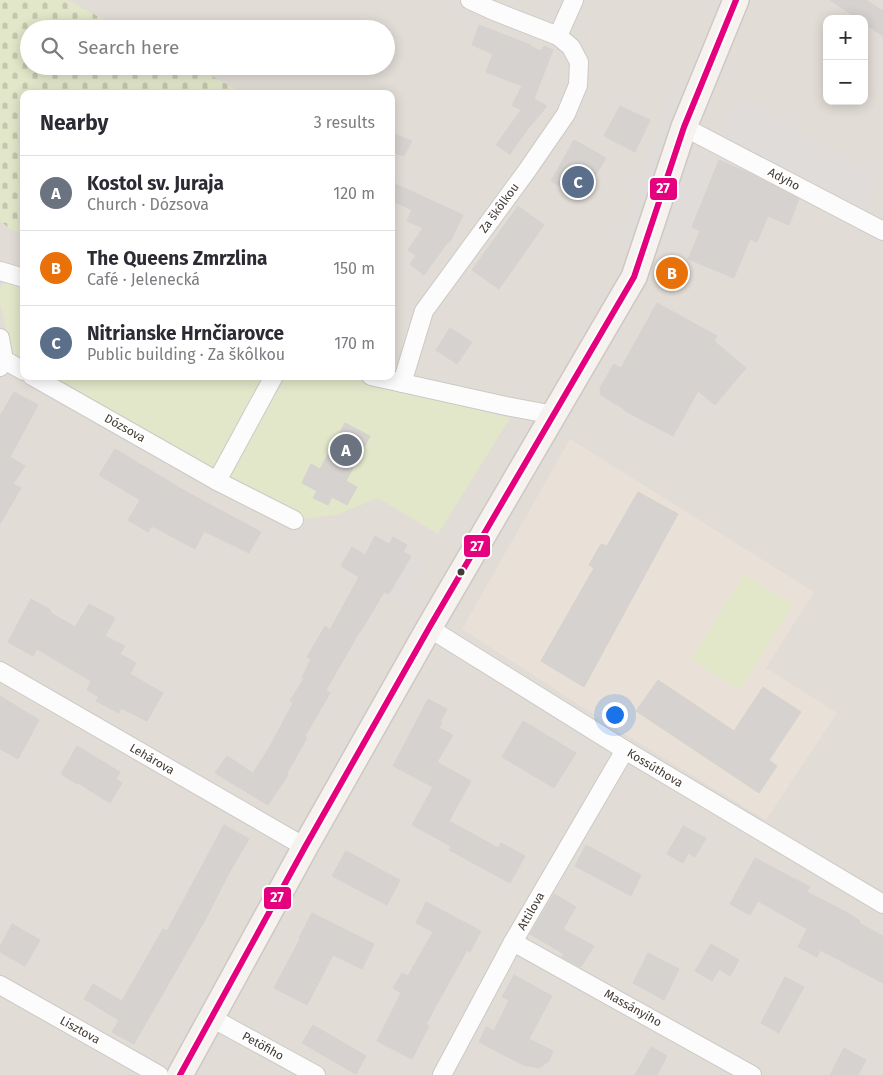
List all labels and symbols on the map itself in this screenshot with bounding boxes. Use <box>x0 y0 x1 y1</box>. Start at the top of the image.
pin: C <box>562 163 594 201</box>
street label: Adyho <box>766 165 802 193</box>
line badge: 27 <box>649 177 678 201</box>
street label: Za škôlkou <box>476 180 522 236</box>
text: 27 <box>656 180 670 197</box>
pin: B <box>656 254 688 292</box>
street label: Dózsova <box>102 411 148 445</box>
pin: A <box>330 431 362 469</box>
line badge: 27 <box>463 534 491 558</box>
text: 27 <box>470 538 484 555</box>
unlabelled marker <box>456 567 466 577</box>
your location <box>602 702 628 728</box>
street label: Lehárova <box>127 741 177 777</box>
street label: Kossúthova <box>625 746 685 790</box>
line badge: 27 <box>263 886 292 910</box>
text: 27 <box>270 889 284 906</box>
street label: Attilova <box>515 889 547 933</box>
street label: Massányiho <box>602 986 664 1030</box>
street label: Lisztova <box>58 1013 102 1047</box>
street label: Petöfiho <box>240 1029 286 1063</box>

